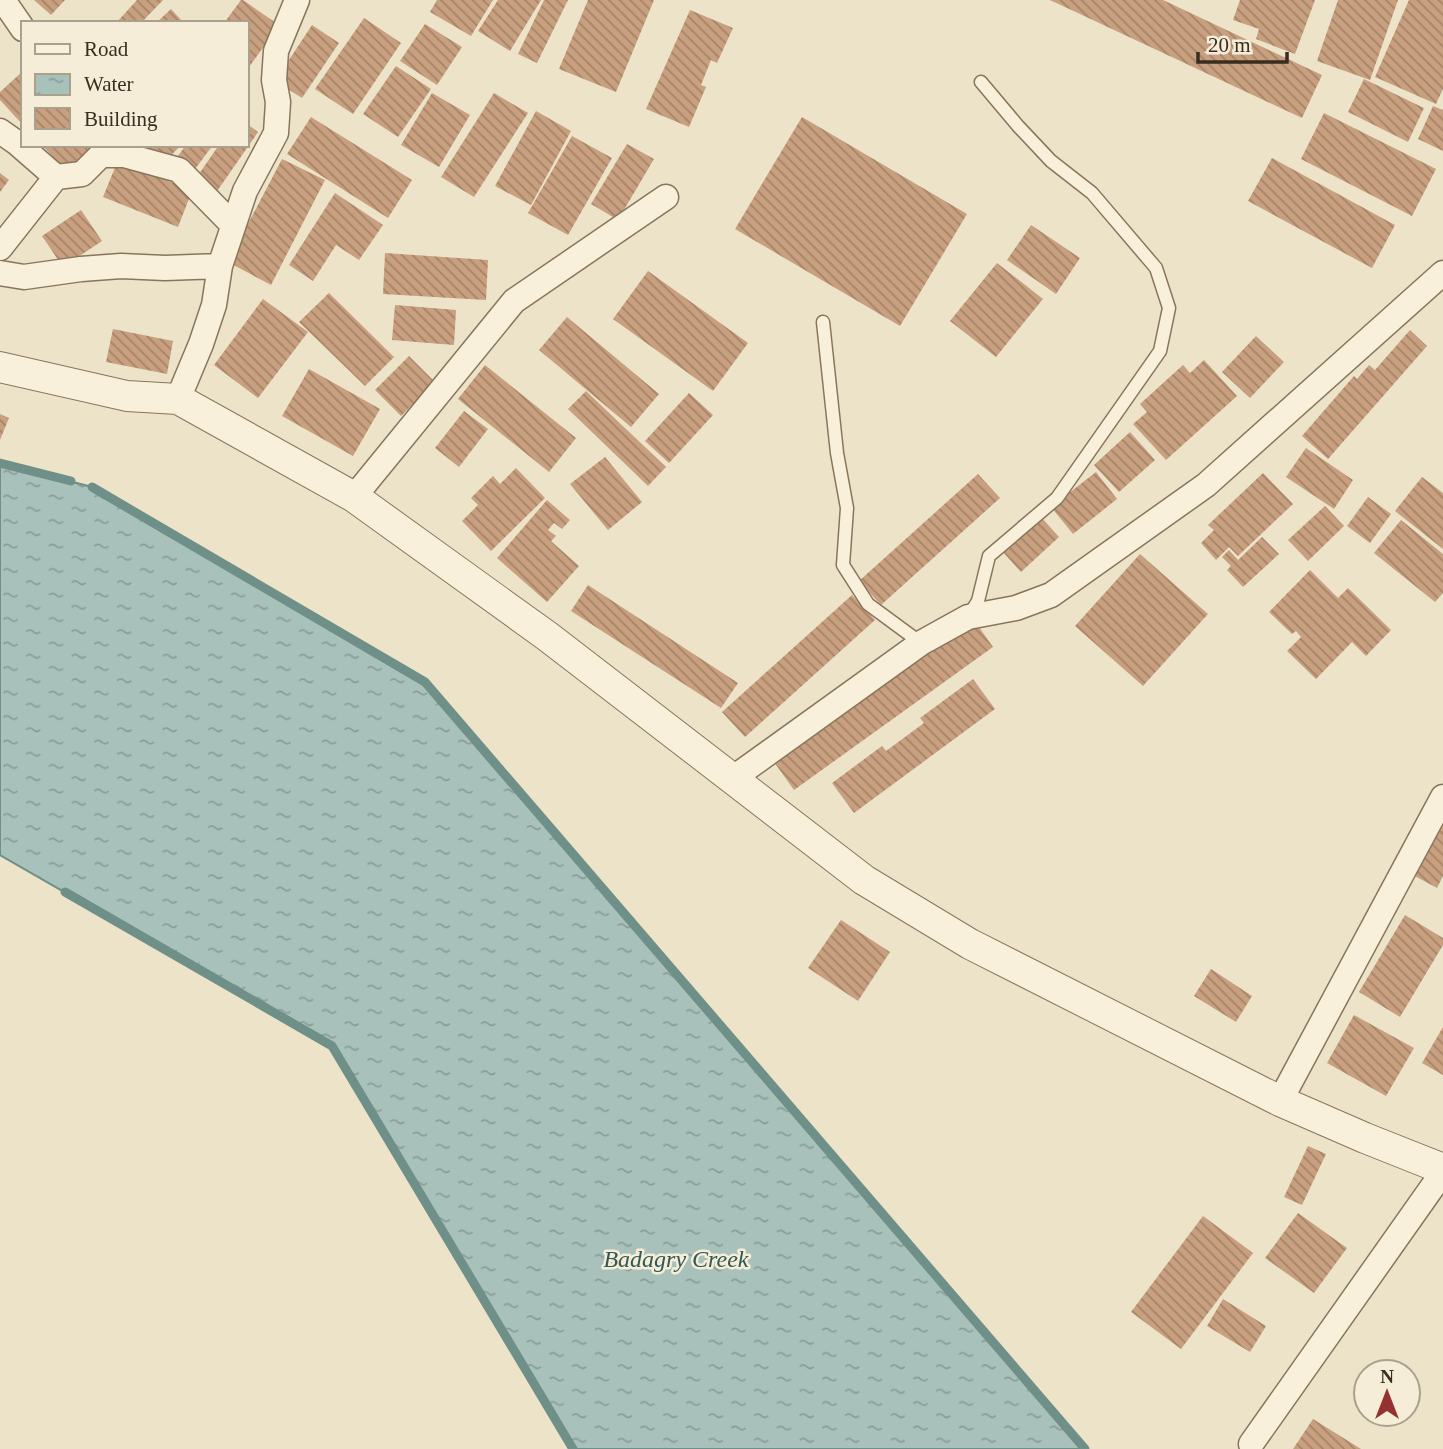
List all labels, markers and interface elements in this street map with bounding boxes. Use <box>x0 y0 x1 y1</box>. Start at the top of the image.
legend <box>21 21 248 147</box>
scale bar <box>1198 21 1287 65</box>
text: 20 m <box>1208 33 1251 57</box>
text: Road <box>84 37 129 61</box>
text: Water <box>84 72 134 96</box>
text: Building <box>84 107 158 131</box>
water label: Badagry Creek <box>603 1246 749 1272</box>
north arrow <box>1352 1358 1422 1428</box>
text: N <box>1380 1366 1394 1387</box>

